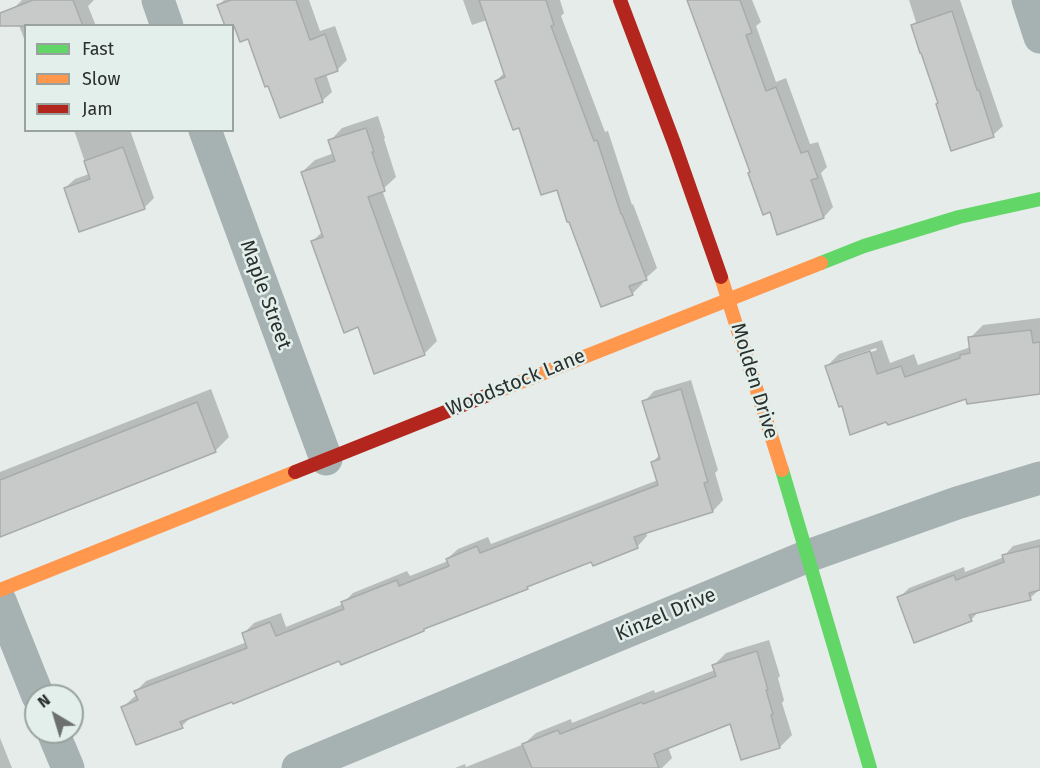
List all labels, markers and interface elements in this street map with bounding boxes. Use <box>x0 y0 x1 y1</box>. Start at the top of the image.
legend <box>24 24 234 132</box>
text: Fast <box>82 38 114 60</box>
text: Slow <box>82 68 120 90</box>
text: Jam <box>82 98 113 120</box>
street label: Maple Street <box>234 237 296 353</box>
street label: Molden Drive <box>725 320 783 442</box>
street label: Woodstock Lane <box>443 344 589 422</box>
street label: Kinzel Drive <box>612 583 720 647</box>
north arrow <box>24 684 84 744</box>
text: N <box>34 690 54 712</box>

